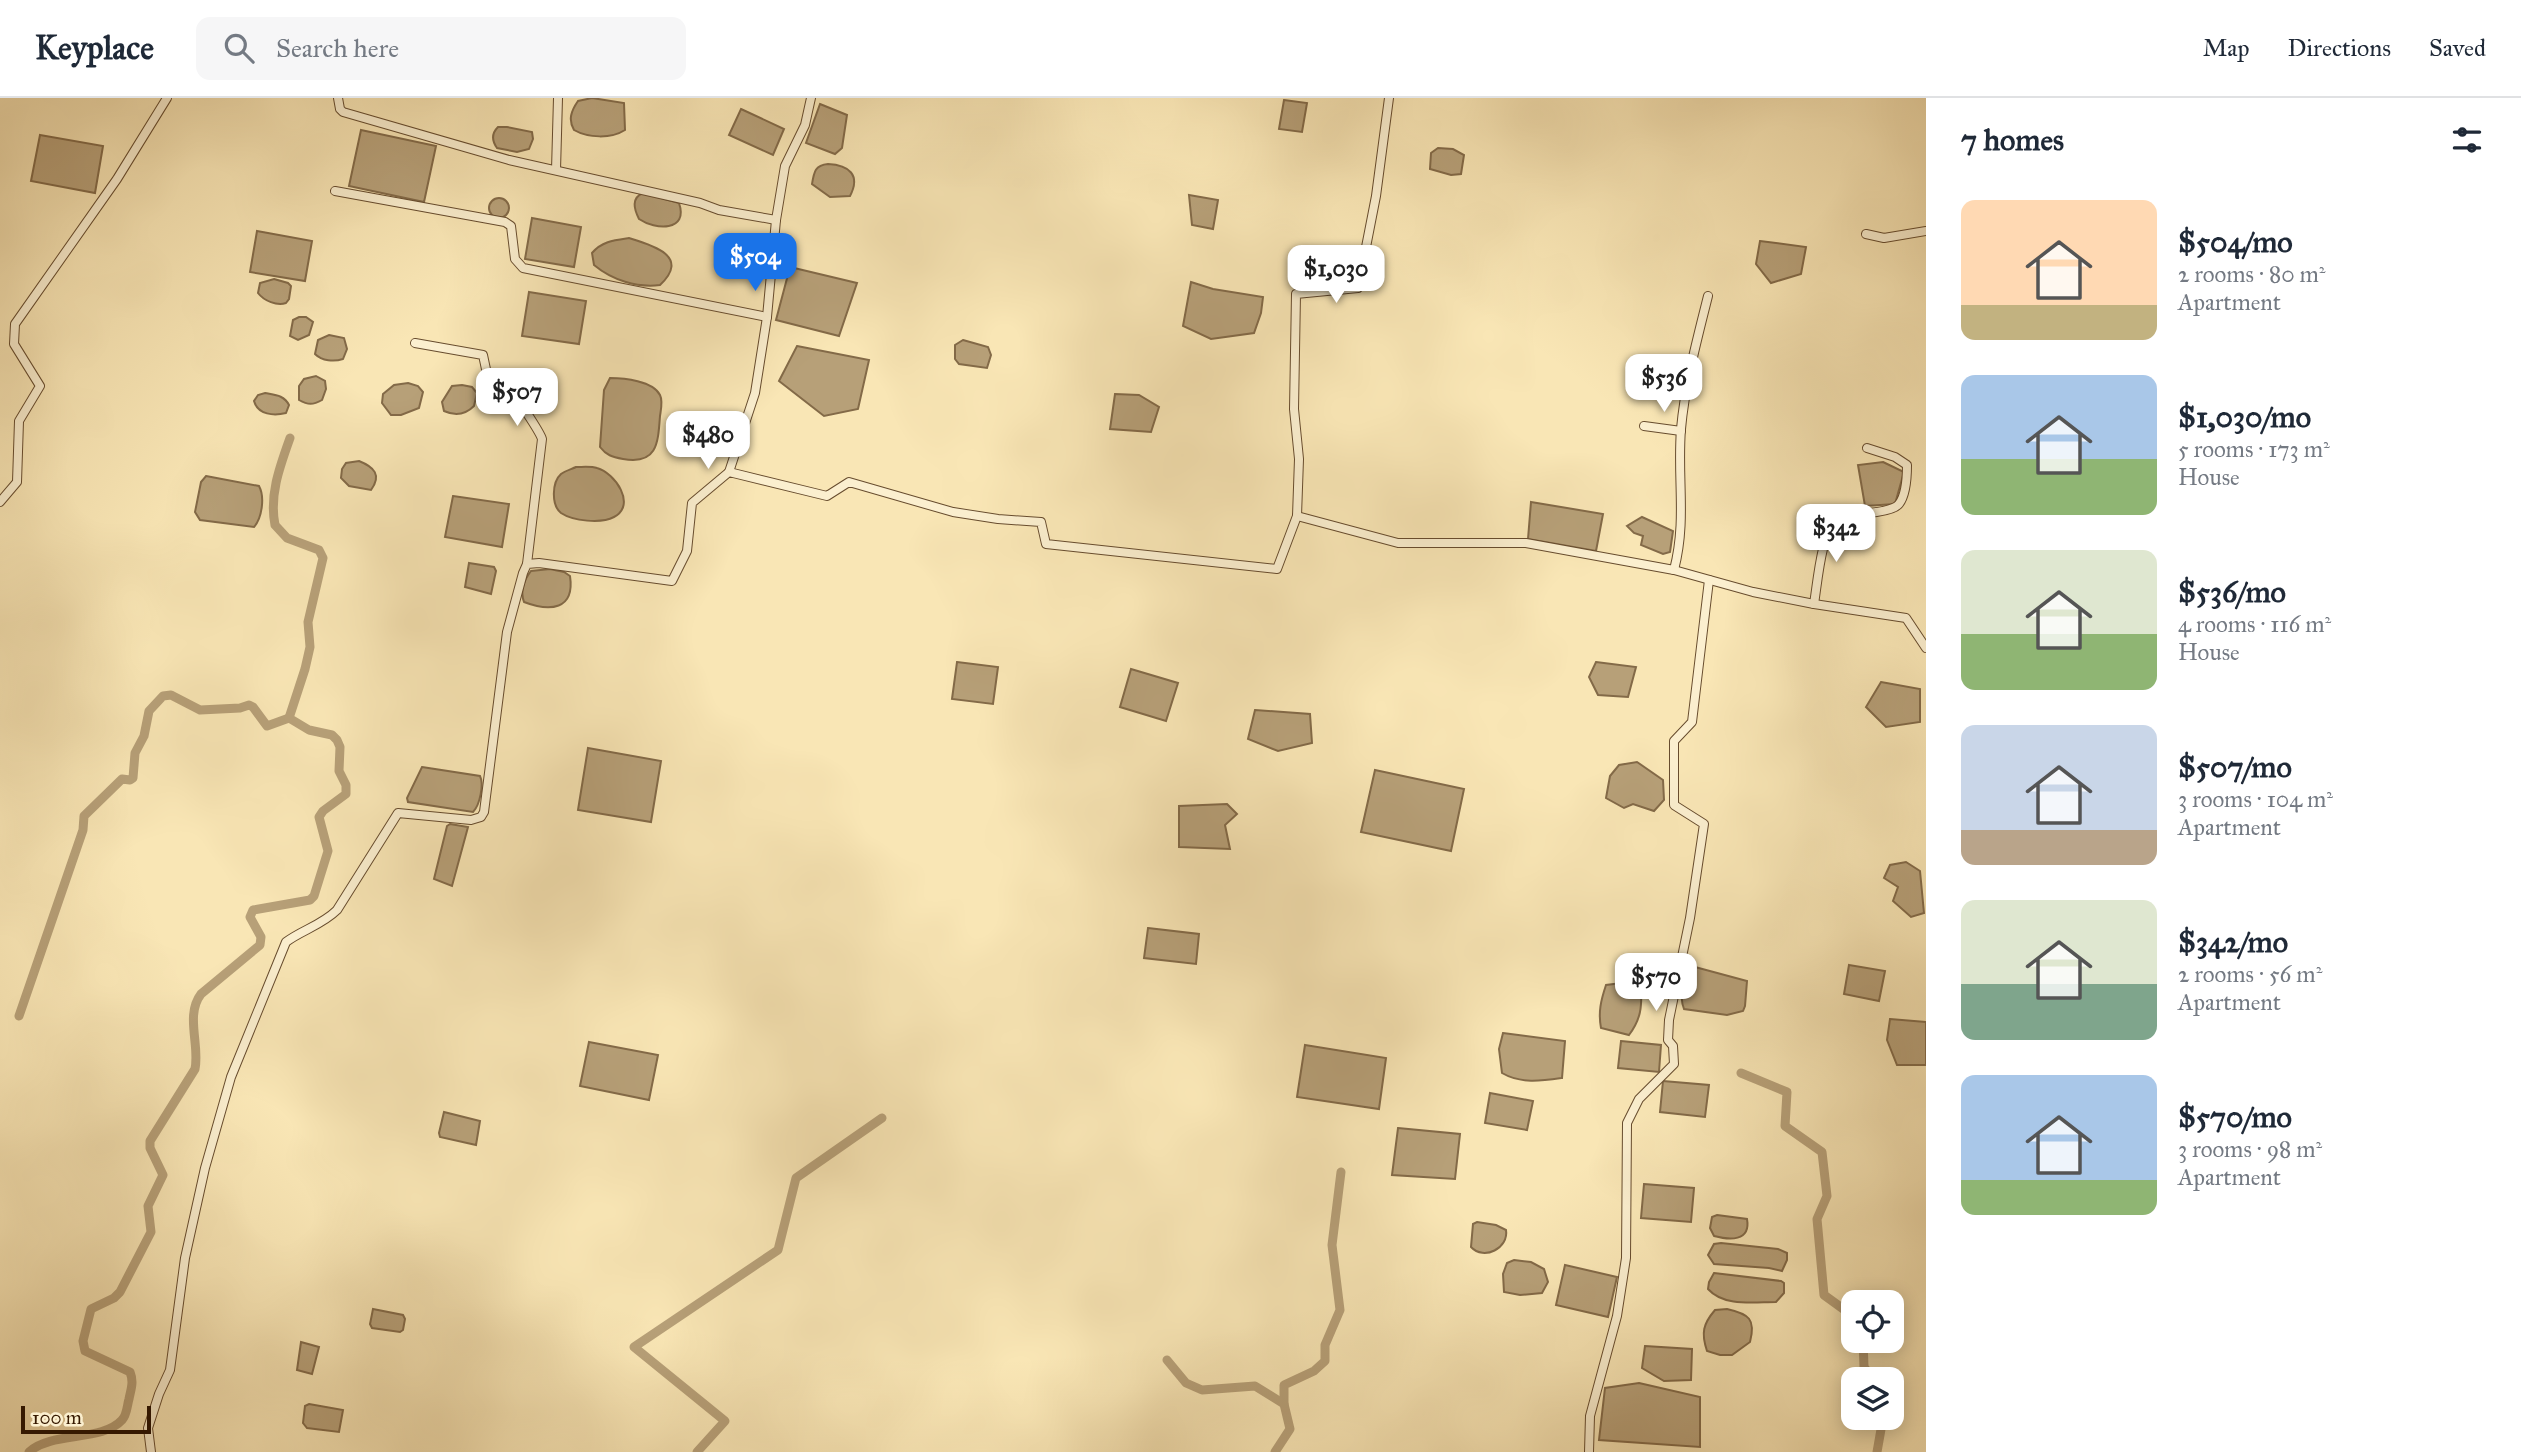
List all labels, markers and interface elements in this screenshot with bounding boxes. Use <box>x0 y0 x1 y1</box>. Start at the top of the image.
search box <box>196 17 686 80</box>
text: Keyplace <box>35 28 154 68</box>
icon: search <box>220 29 258 67</box>
text: Search here <box>276 32 399 64</box>
text: Map <box>2203 33 2250 63</box>
text: Directions <box>2288 33 2391 63</box>
text: Saved <box>2429 33 2486 63</box>
icon: filters <box>2448 121 2486 159</box>
text: 7 homes <box>1961 122 2064 158</box>
text: $504/mo <box>2178 224 2293 260</box>
icon: home <box>2017 228 2101 312</box>
pin: $504 <box>714 234 796 293</box>
text: $504 <box>730 242 780 270</box>
pin: $1,030 <box>1279 246 1393 305</box>
text: $1,030 <box>1304 254 1368 282</box>
text: 2 rooms · 80 m² <box>2178 260 2325 288</box>
text: Apartment <box>2178 288 2281 316</box>
pin: $536 <box>1623 354 1705 414</box>
text: $536 <box>1641 363 1687 391</box>
pin: $507 <box>476 368 558 428</box>
text: $507 <box>492 377 542 405</box>
text: $1,030/mo <box>2178 399 2311 435</box>
icon: home <box>2017 403 2101 487</box>
pin: $480 <box>667 412 749 471</box>
text: $480 <box>682 420 734 448</box>
text: 5 rooms · 173 m² <box>2178 435 2330 463</box>
text: House <box>2178 463 2240 491</box>
pin: $342 <box>1795 504 1877 564</box>
text: $342 <box>1812 513 1860 541</box>
text: $536/mo <box>2178 574 2286 610</box>
icon: home <box>2017 578 2101 662</box>
text: 4 rooms · 116 m² <box>2178 610 2331 638</box>
text: House <box>2178 638 2240 666</box>
text: $507/mo <box>2178 749 2292 785</box>
icon: home <box>2017 753 2101 837</box>
text: 3 rooms · 104 m² <box>2178 785 2333 813</box>
text: Apartment <box>2178 813 2281 841</box>
text: $342/mo <box>2178 924 2288 960</box>
icon: home <box>2017 928 2101 1012</box>
pin: $570 <box>1615 954 1697 1013</box>
text: 2 rooms · 56 m² <box>2178 960 2322 988</box>
text: $570 <box>1631 962 1681 990</box>
text: Apartment <box>2178 988 2281 1016</box>
text: $570/mo <box>2178 1099 2292 1135</box>
icon: home <box>2017 1103 2101 1187</box>
text: 3 rooms · 98 m² <box>2178 1135 2322 1163</box>
text: Apartment <box>2178 1163 2281 1191</box>
map controls <box>1841 1290 1904 1430</box>
button: locate <box>1841 1290 1904 1353</box>
button: layers <box>1841 1367 1904 1430</box>
scale bar <box>21 1403 150 1435</box>
text: 100 m <box>32 1406 82 1429</box>

